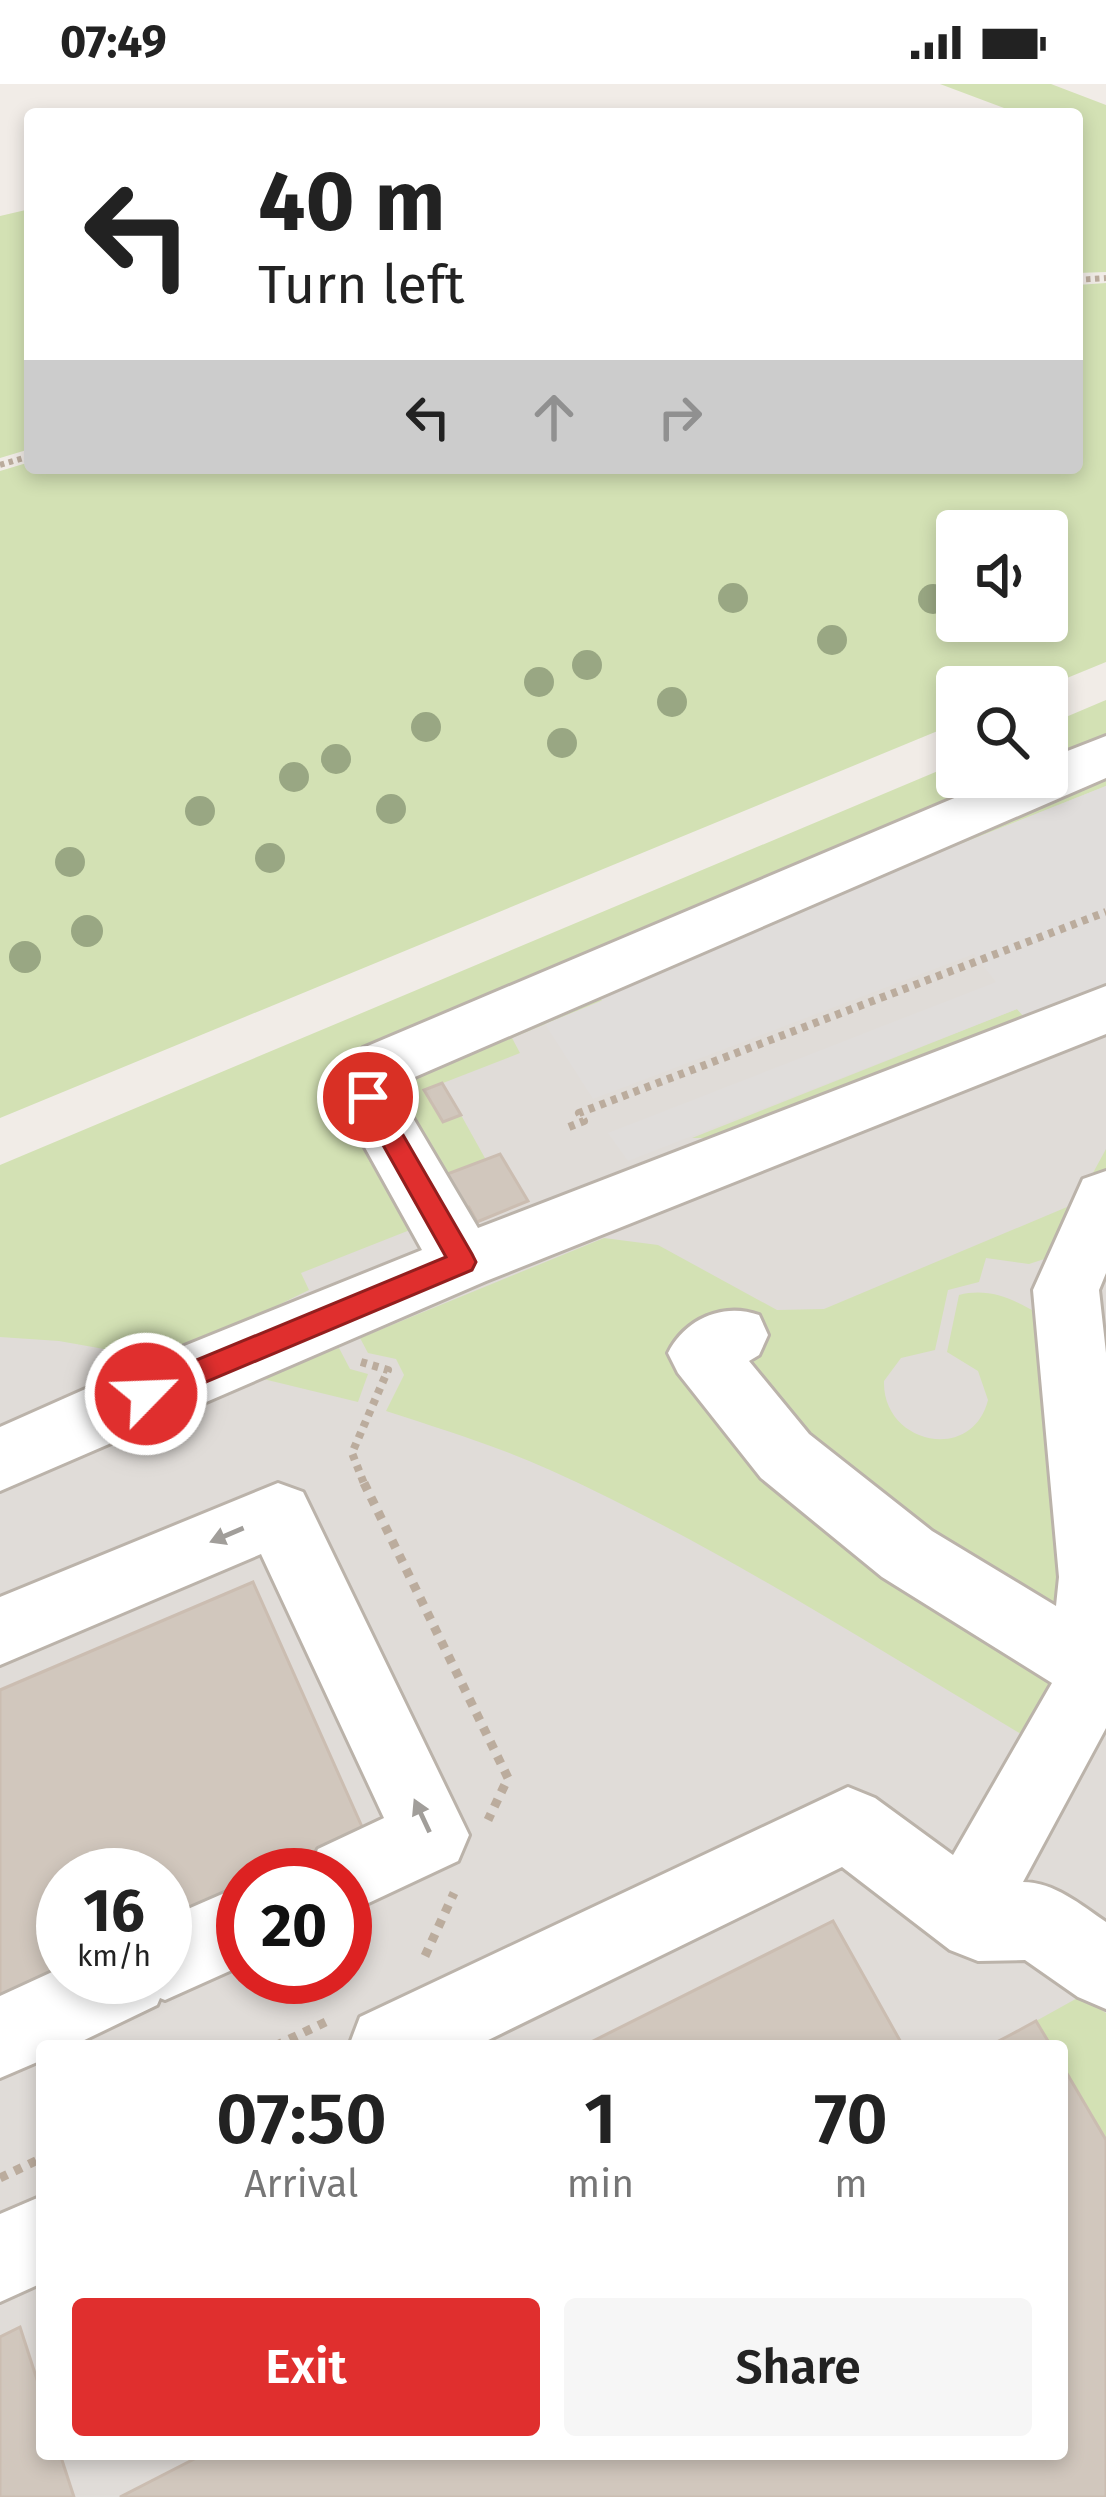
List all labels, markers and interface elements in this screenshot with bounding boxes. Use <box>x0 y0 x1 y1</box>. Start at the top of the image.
text: 07:49 <box>60 15 167 69</box>
text: 40 m <box>258 151 446 252</box>
icon: left <box>60 156 216 312</box>
text: Turn left <box>258 253 465 317</box>
icon: left <box>395 384 461 450</box>
icon: ahead <box>521 384 587 450</box>
icon: right <box>647 384 713 450</box>
map controls <box>936 510 1068 798</box>
button: sound <box>936 510 1068 642</box>
button: search <box>936 666 1068 798</box>
pin <box>317 1046 419 1148</box>
icon: arrive <box>335 1064 401 1130</box>
position arrow <box>83 1331 209 1457</box>
one-way arrow <box>209 1526 244 1546</box>
one-way arrow <box>412 1798 432 1833</box>
speed limit sign: 20 <box>216 1848 372 2004</box>
text: 16 <box>83 1875 145 1947</box>
text: km/h <box>77 1938 151 1974</box>
text: 07:50 <box>216 2076 387 2162</box>
text: 1 <box>584 2076 617 2162</box>
text: 70 <box>814 2076 888 2162</box>
text: Arrival <box>244 2161 359 2207</box>
text: min <box>567 2161 634 2207</box>
text: m <box>834 2161 868 2207</box>
button: Exit <box>72 2298 540 2436</box>
button: Share <box>564 2298 1032 2436</box>

